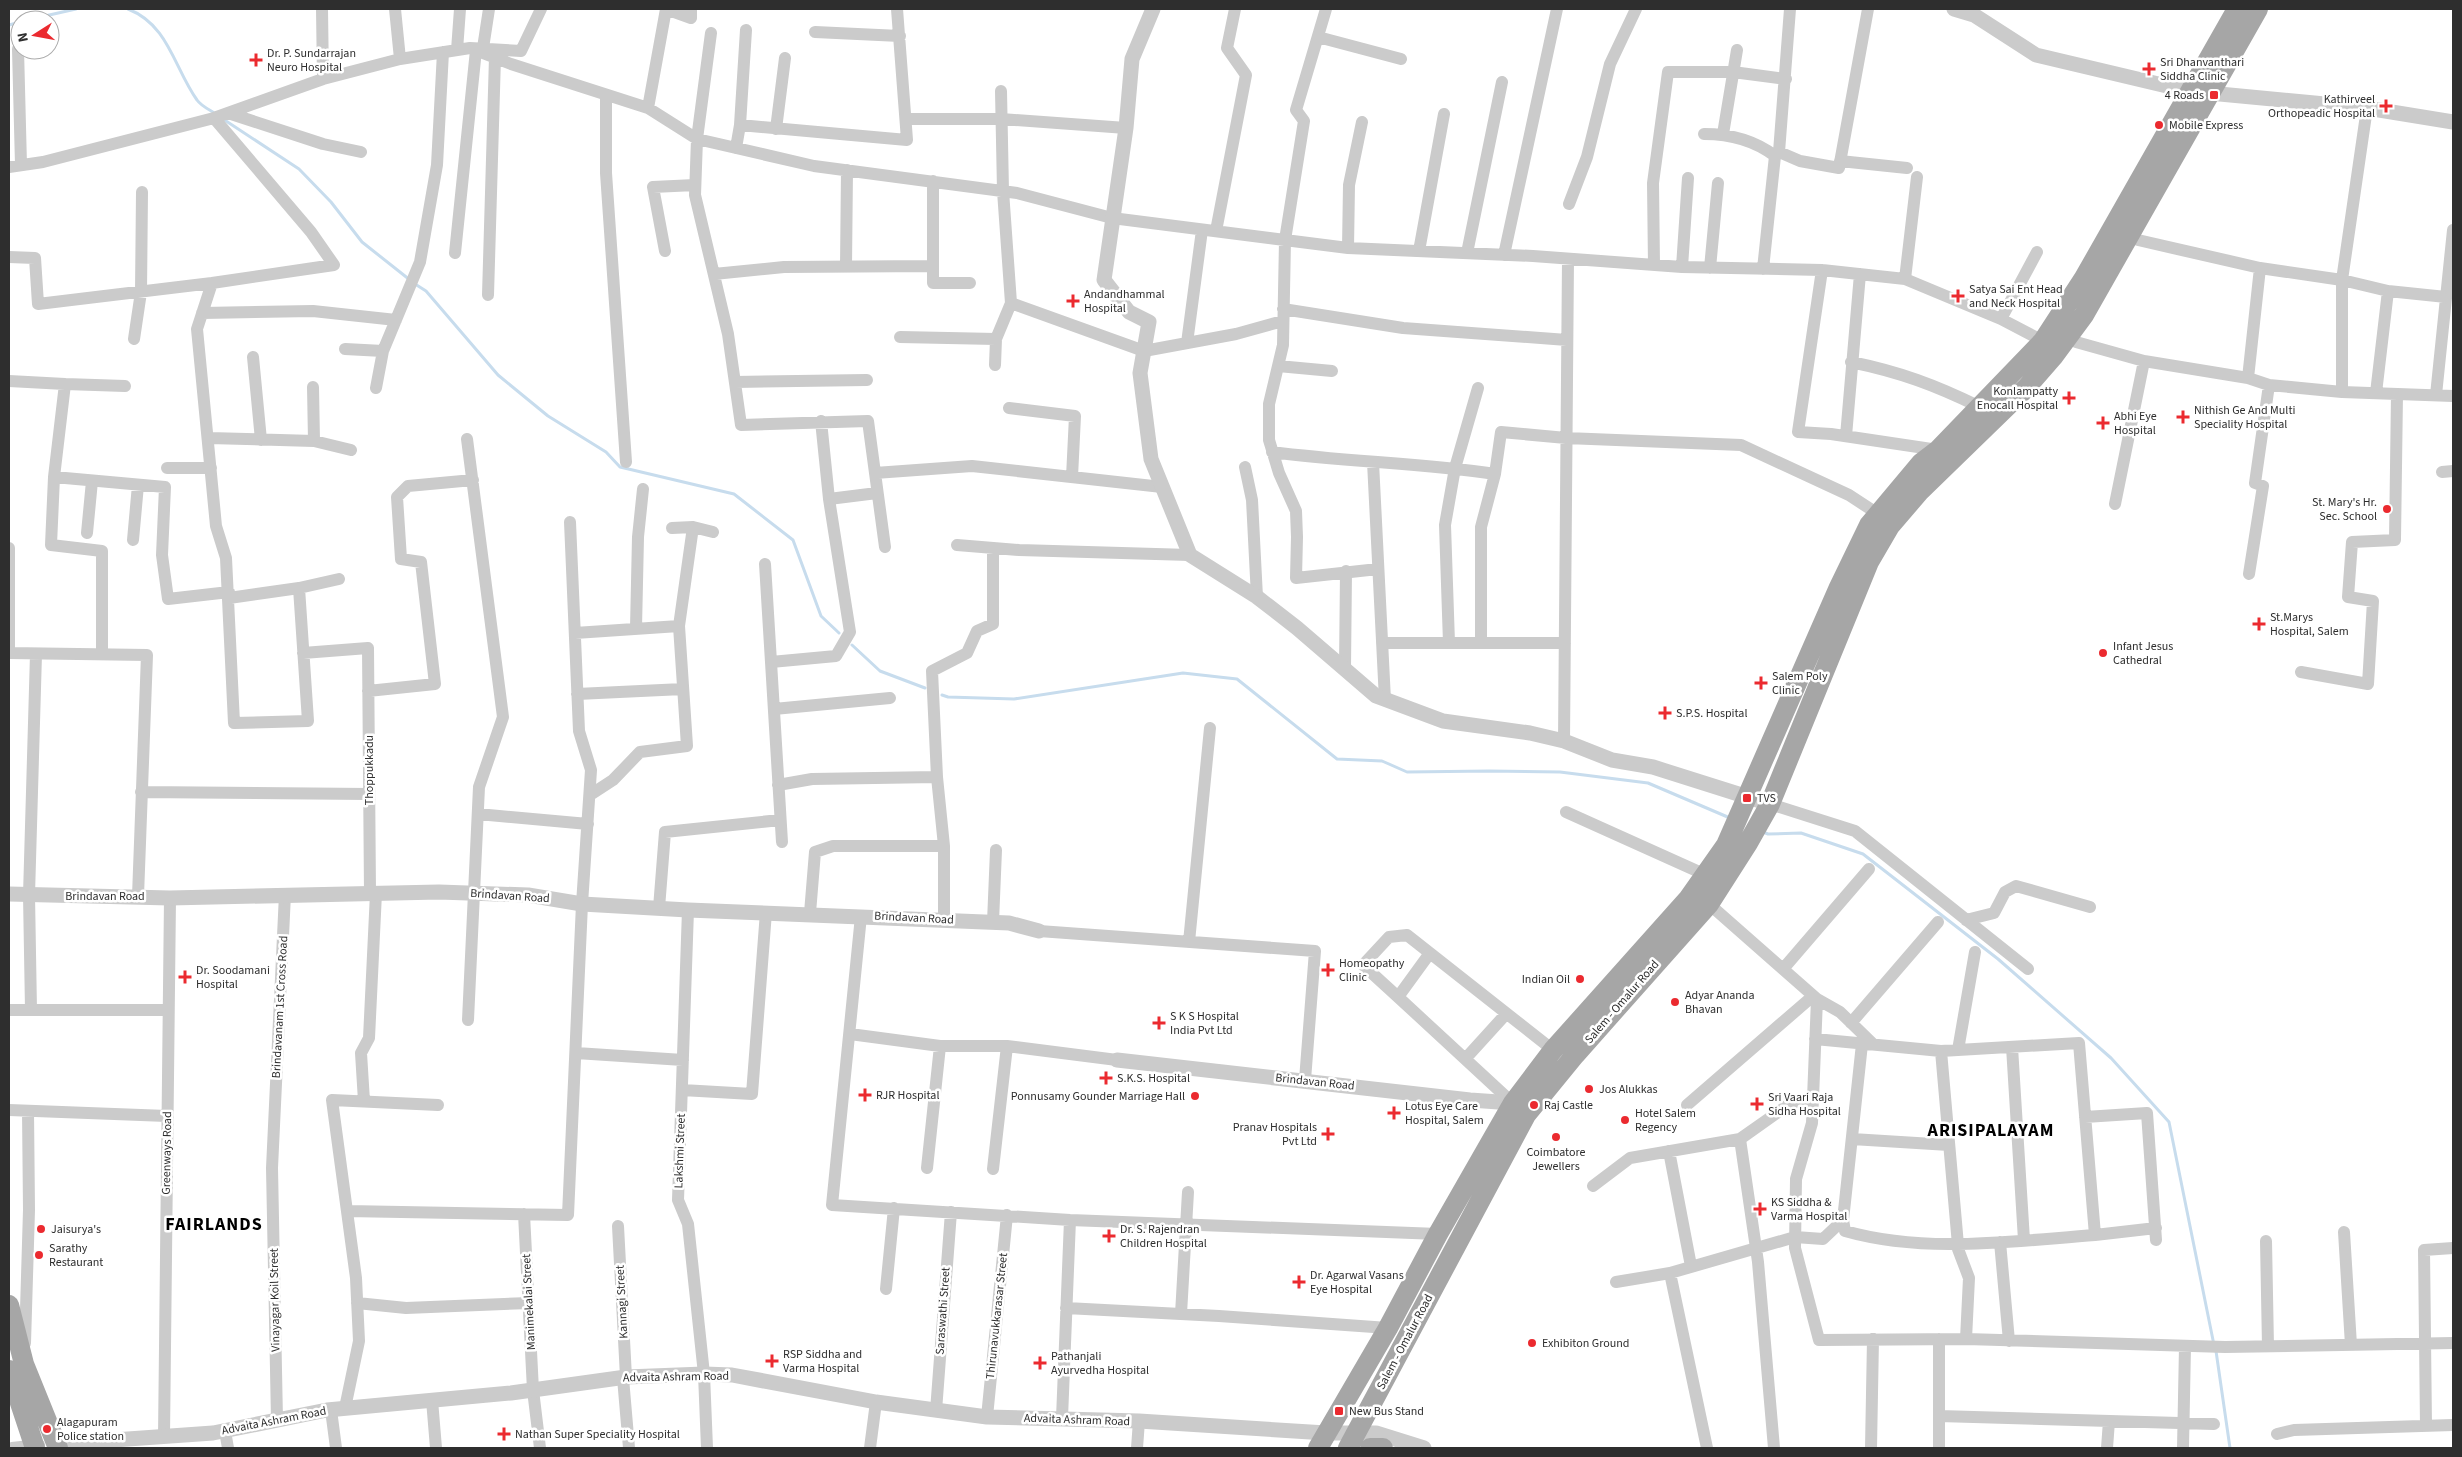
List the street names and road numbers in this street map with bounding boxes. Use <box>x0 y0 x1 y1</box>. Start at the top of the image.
street label: Thoppukkadu <box>361 735 378 805</box>
street label: Brindavan Road <box>470 885 550 907</box>
street label: Brindavan Road <box>65 888 145 905</box>
street label: Brindavan Road <box>874 907 954 929</box>
street label: Brindavanam 1st Cross Road <box>268 935 292 1079</box>
street label: Salem - Omalur Road <box>1581 956 1663 1048</box>
street label: Brindavan Road <box>1275 1069 1355 1095</box>
street label: Greenways Road <box>158 1111 176 1195</box>
street label: Lakshmi Street <box>670 1113 690 1189</box>
street label: Vinayagar Koil Street <box>266 1248 284 1352</box>
street label: Thirunavukkarasar Street <box>982 1252 1012 1380</box>
street label: Manimekalai Street <box>518 1253 540 1351</box>
street label: Kannagi Street <box>612 1265 632 1339</box>
street label: Saraswathi Street <box>931 1267 955 1355</box>
street label: Salem - Omalur Road <box>1373 1291 1437 1393</box>
street label: Advaita Ashram Road <box>623 1368 729 1386</box>
street label: Advaita Ashram Road <box>220 1403 328 1439</box>
street label: Advaita Ashram Road <box>1024 1410 1130 1430</box>

